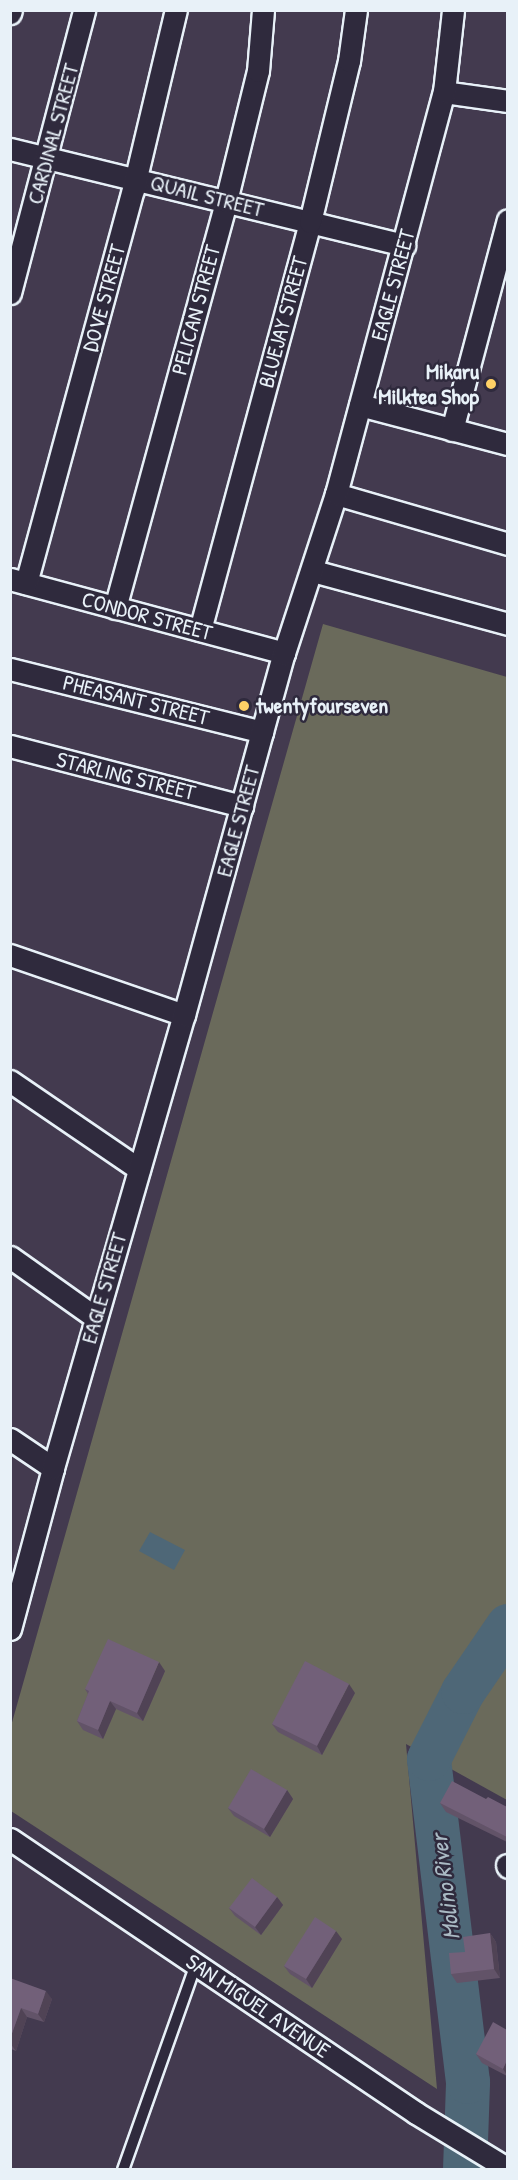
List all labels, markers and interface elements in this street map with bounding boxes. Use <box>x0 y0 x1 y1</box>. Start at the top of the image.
street label: CARDINAL STREET <box>22 61 84 207</box>
street label: QUAIL STREET <box>148 169 266 223</box>
street label: EAGLE STREET <box>365 226 421 344</box>
street label: DOVE STREET <box>77 241 131 355</box>
street label: PELICAN STREET <box>166 242 226 378</box>
street label: BLUEJAY STREET <box>253 253 313 391</box>
place label: Mikaru Milktea Shop <box>378 358 479 410</box>
marker: Mikaru Milktea Shop <box>484 377 498 391</box>
street label: CONDOR STREET <box>79 586 215 646</box>
street label: PHEASANT STREET <box>60 669 212 731</box>
place label: twentyfourseven <box>256 693 388 719</box>
marker: twentyfourseven <box>237 699 251 713</box>
street label: STARLING STREET <box>54 746 198 806</box>
street label: EAGLE STREET <box>210 762 266 880</box>
street label: EAGLE STREET <box>76 1230 132 1346</box>
water label: Molino River <box>424 1832 466 1942</box>
street label: SAN MIGUEL AVENUE <box>181 1948 335 2064</box>

